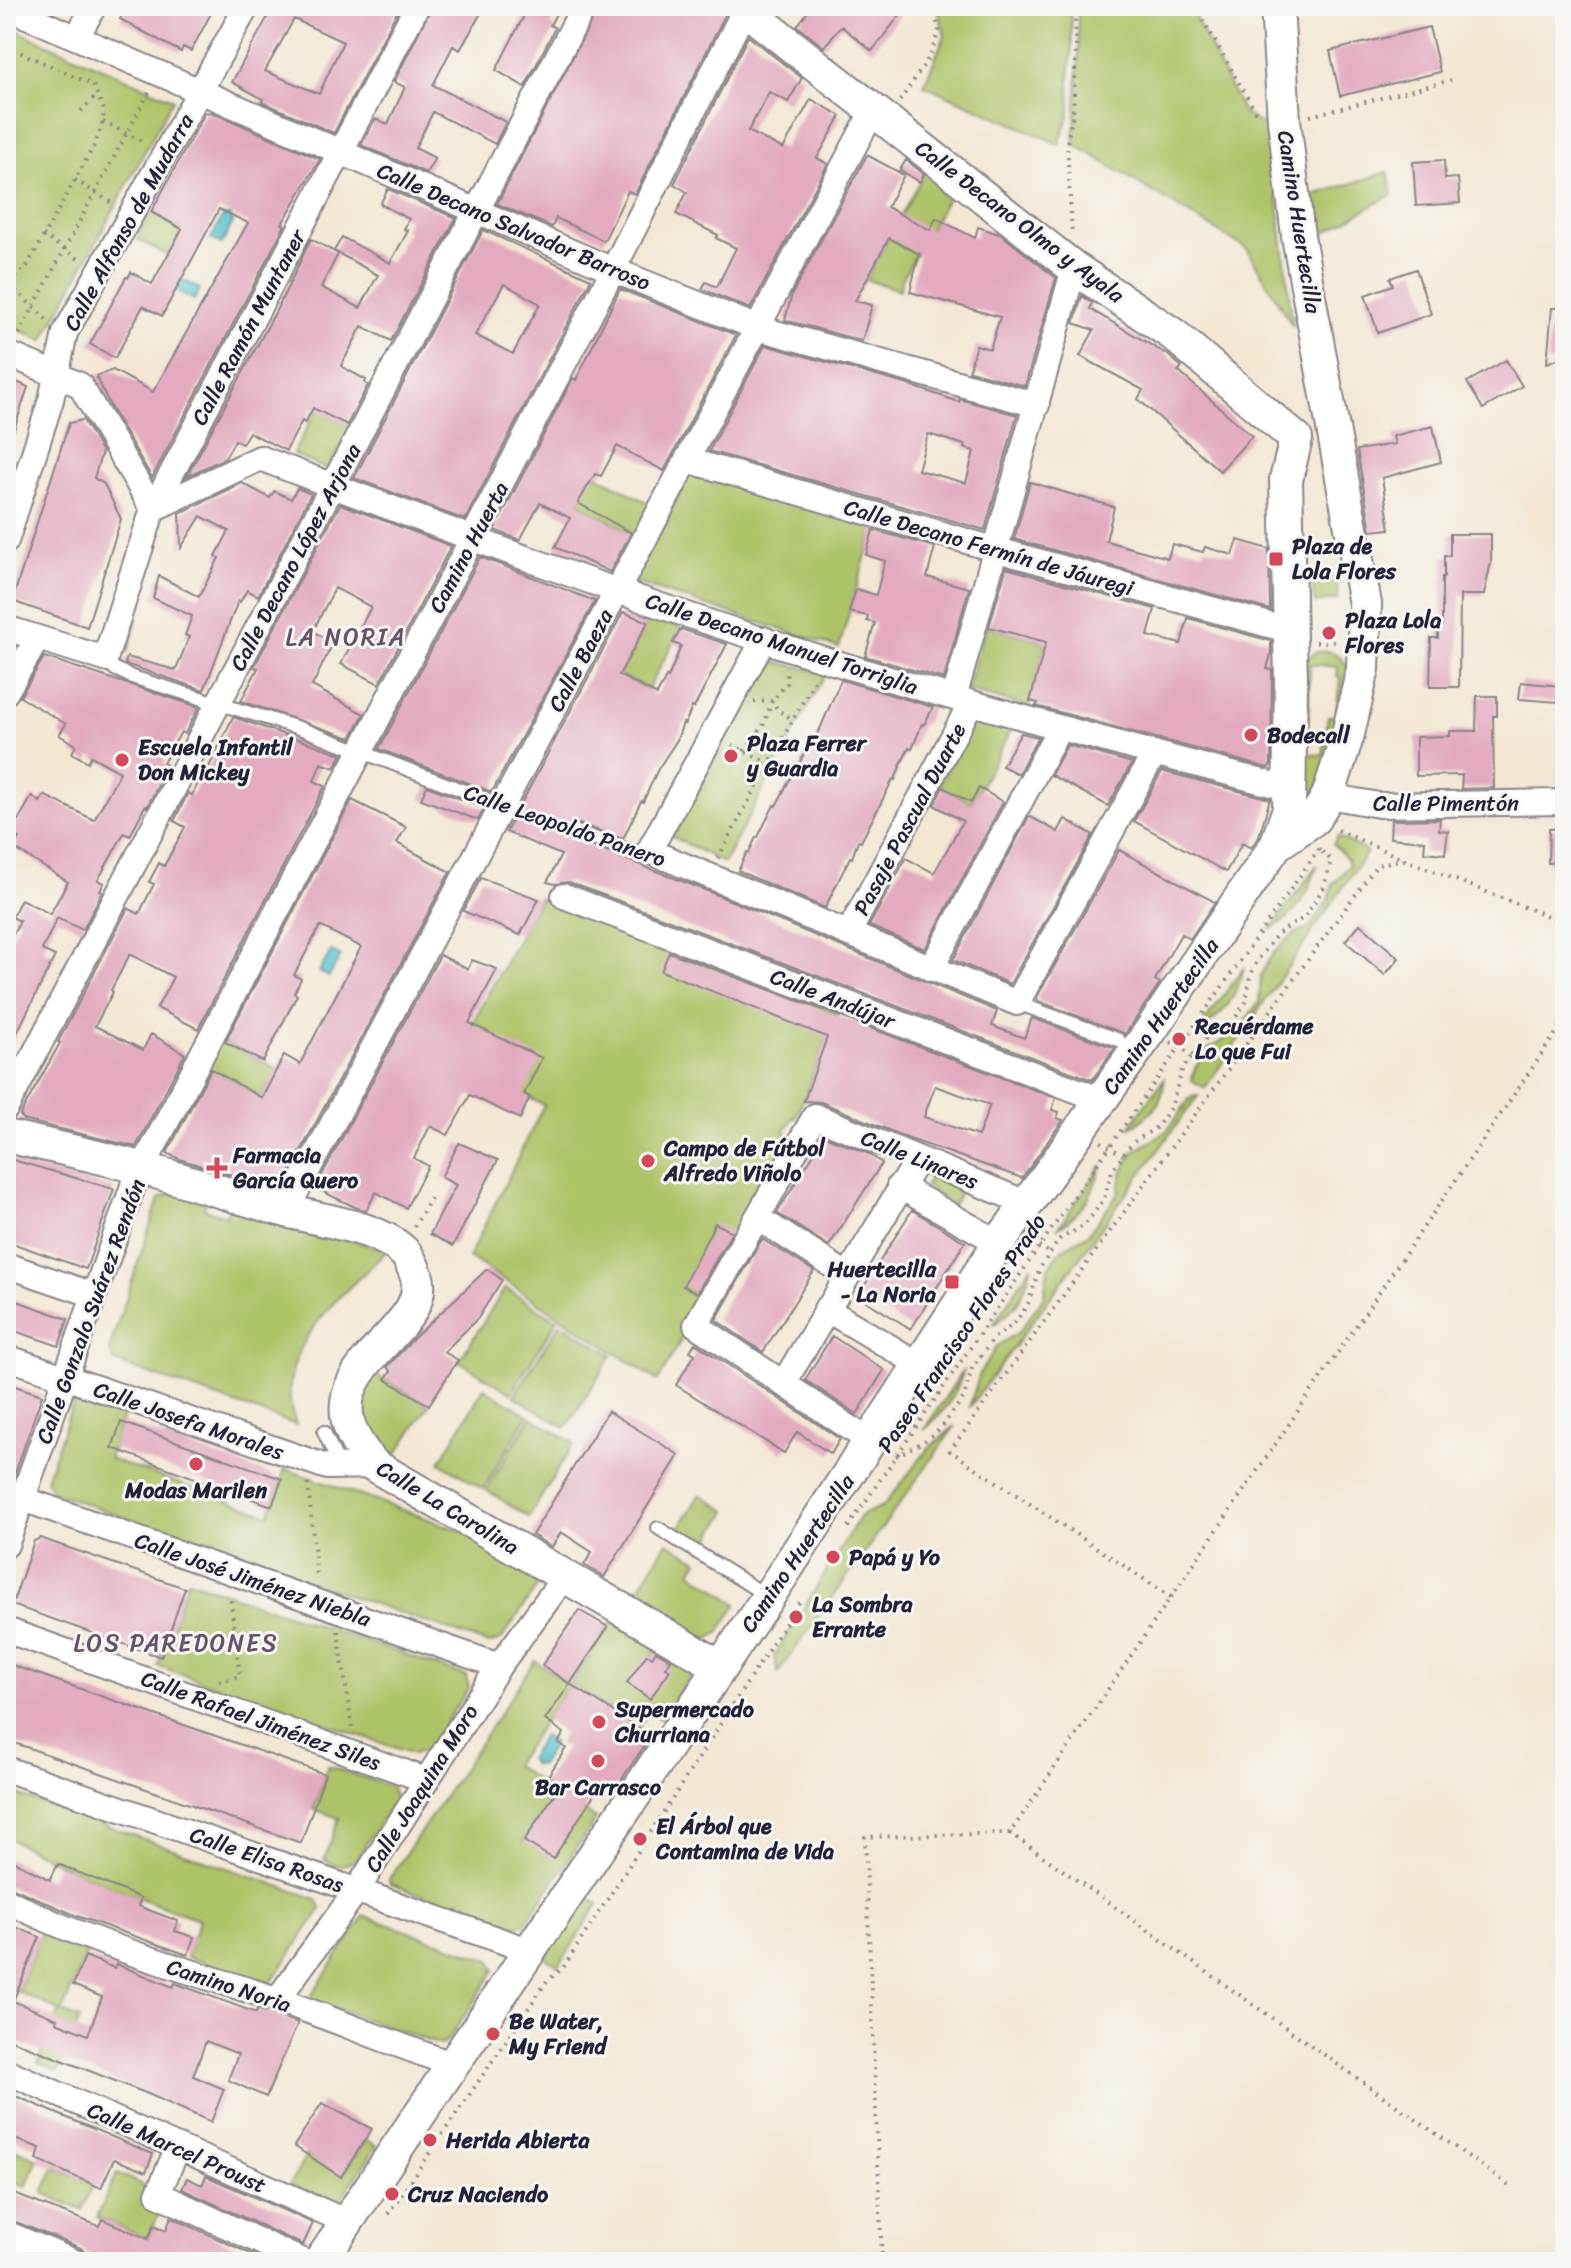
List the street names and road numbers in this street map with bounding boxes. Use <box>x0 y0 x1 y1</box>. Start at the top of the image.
street label: Calle Alfonso de Mudarra <box>52 105 205 338</box>
street label: Camino Huertecilla <box>1266 128 1333 317</box>
street label: Calle Decano Olmo y Ayala <box>906 129 1134 314</box>
street label: Calle Decano Salvador Barroso <box>371 151 657 302</box>
street label: Calle Ramón Muntaner <box>180 220 318 432</box>
street label: Calle Decano López Arjona <box>219 435 373 678</box>
street label: Camino Huerta <box>417 474 520 620</box>
street label: Calle Decano Fermín de Jáuregi <box>839 487 1139 608</box>
street label: Calle Decano Manuel Torriglia <box>640 581 923 706</box>
street label: Calle Baeza <box>537 601 624 719</box>
street label: Pasaje Pascual Duarte <box>842 715 977 923</box>
street label: Calle Leopoldo Panero <box>459 773 671 878</box>
street label: Calle Pimentón <box>1373 784 1519 823</box>
street label: Camino Huertecilla <box>1091 929 1230 1103</box>
street label: Calle Andújar <box>765 957 902 1041</box>
street label: Calle Linares <box>855 1118 985 1201</box>
street label: Calle Gonzalo Suárez Rendón <box>24 1173 157 1449</box>
street label: Paseo Francisco Flores Prado <box>866 1206 1056 1461</box>
street label: Calle Josefa Morales <box>88 1370 290 1472</box>
street label: Calle La Carolina <box>369 1449 527 1566</box>
street label: Camino Huertecilla <box>730 1465 866 1641</box>
street label: Calle José Jiménez Niebla <box>129 1521 377 1639</box>
street label: Calle Rafael Jiménez Siles <box>136 1659 386 1782</box>
street label: Calle Joaquina Moro <box>354 1696 489 1880</box>
street label: Calle Elisa Rosas <box>185 1815 349 1904</box>
street label: Camino Noria <box>162 1947 296 2024</box>
street label: Calle Marcel Proust <box>81 2090 273 2205</box>

